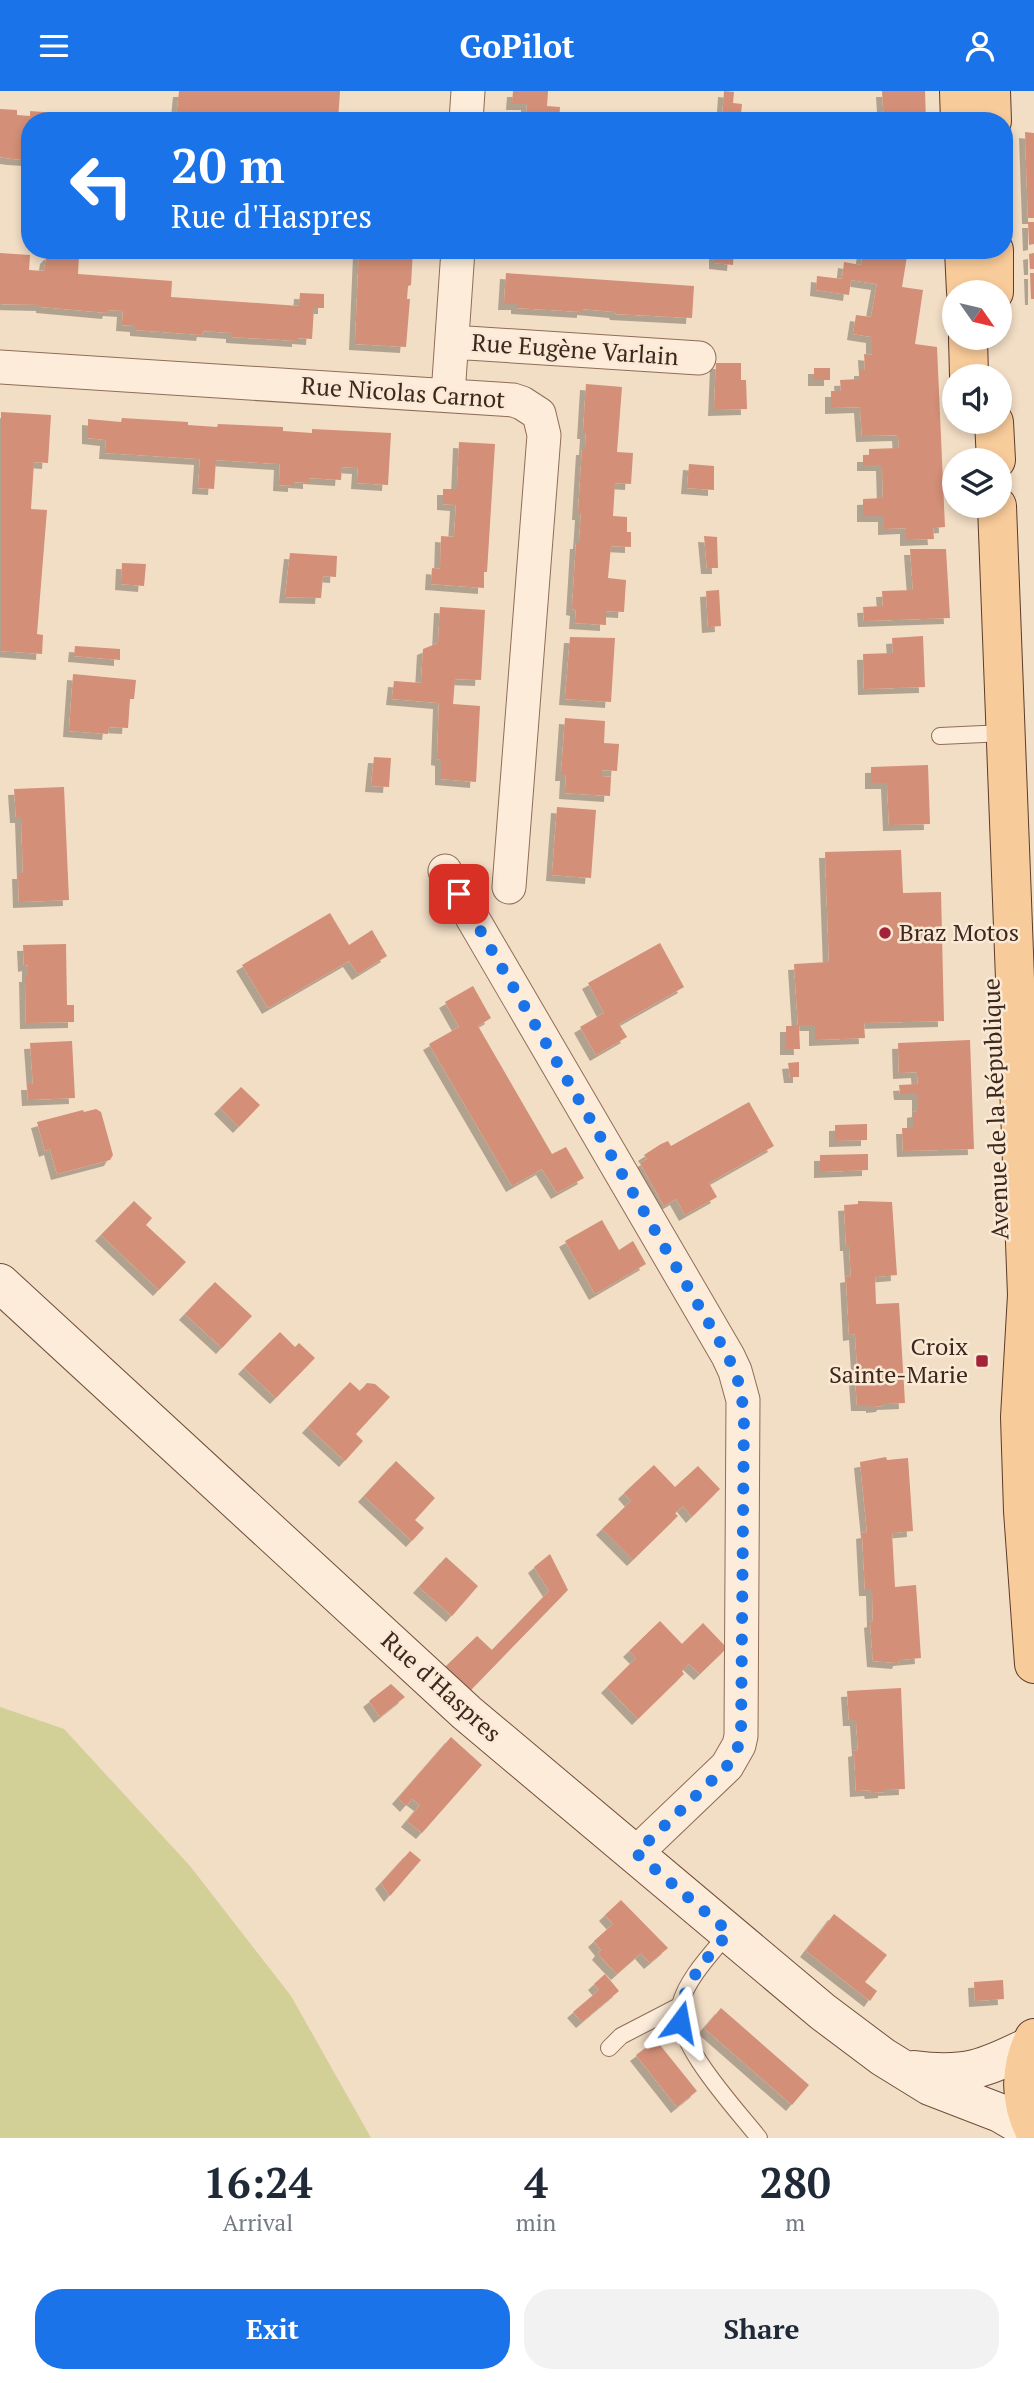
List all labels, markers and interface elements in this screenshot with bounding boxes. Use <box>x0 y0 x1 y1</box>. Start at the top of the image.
text: GoPilot <box>459 25 575 67</box>
icon: menu <box>35 27 73 65</box>
icon: person <box>961 27 999 65</box>
text: 20 m <box>171 132 285 197</box>
icon: left <box>56 140 147 231</box>
text: Rue d'Haspres <box>171 195 372 237</box>
north arrow <box>942 280 1012 350</box>
map controls <box>942 280 1012 518</box>
street label: Rue Eugène Varlain <box>470 326 680 372</box>
button: sound <box>942 364 1012 434</box>
street label: Rue Nicolas Carnot <box>300 369 506 415</box>
button: layers <box>942 448 1012 518</box>
pin <box>429 864 489 924</box>
icon: arrive <box>440 875 478 913</box>
place label: Braz Motos <box>899 916 1019 948</box>
marker: Braz Motos <box>877 925 893 941</box>
street label: Avenue de la République <box>974 978 1016 1240</box>
place label: Croix Sainte-Marie <box>829 1330 969 1390</box>
marker: Croix Sainte-Marie <box>974 1353 990 1369</box>
street label: Rue d'Haspres <box>375 1624 508 1749</box>
position arrow <box>643 1985 717 2059</box>
text: 16:24 <box>203 2154 313 2210</box>
text: 4 <box>524 2154 548 2210</box>
text: 280 <box>760 2154 831 2210</box>
text: Arrival <box>223 2207 293 2238</box>
text: min <box>516 2207 556 2238</box>
text: m <box>785 2207 805 2238</box>
button: Exit <box>35 2289 510 2369</box>
button: Share <box>524 2289 999 2369</box>

